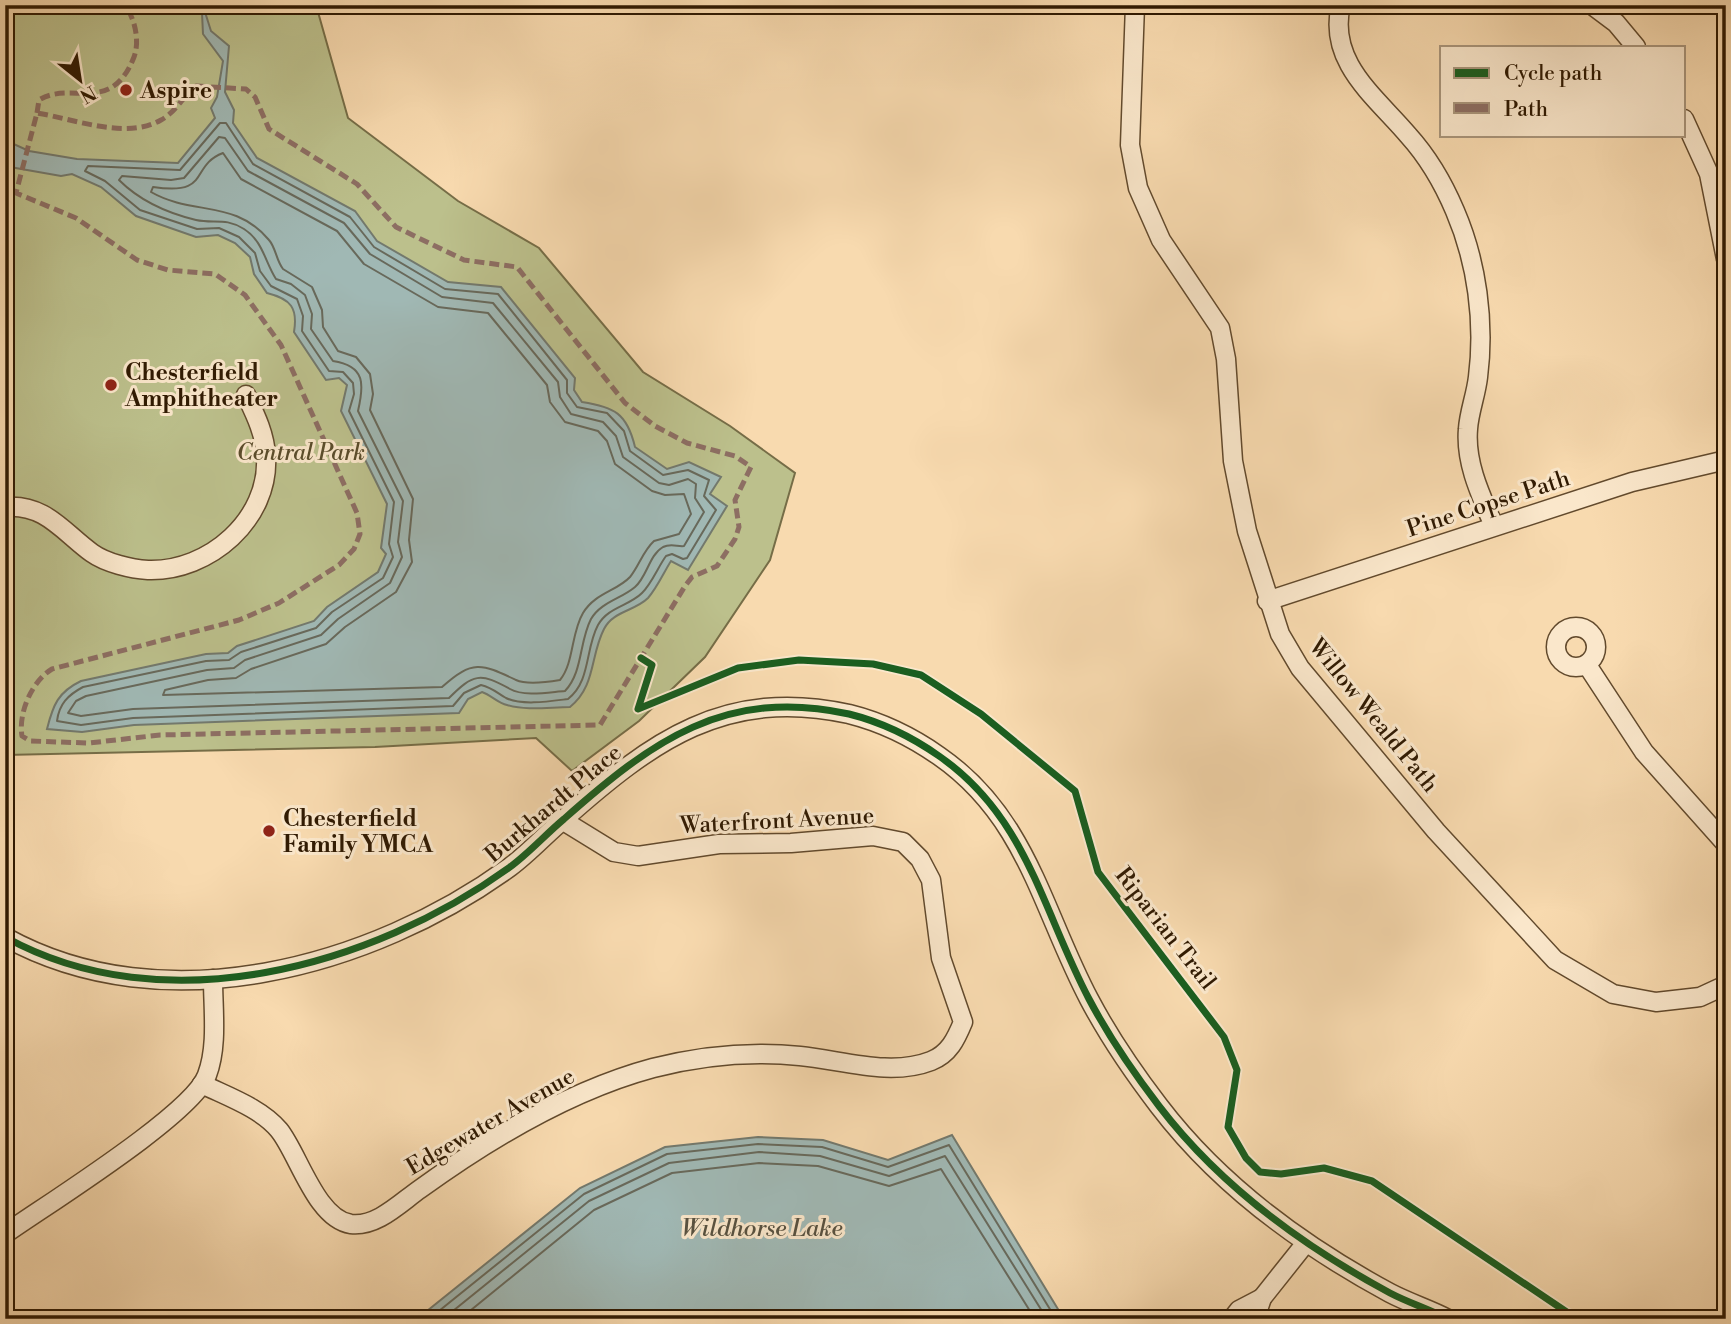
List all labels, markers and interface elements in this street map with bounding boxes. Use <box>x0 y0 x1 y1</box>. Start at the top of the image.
north arrow <box>46 46 116 116</box>
legend <box>1440 46 1686 136</box>
text: Cycle path <box>1504 61 1603 87</box>
place label: Aspire <box>139 77 212 105</box>
text: N <box>75 80 101 108</box>
marker: Aspire <box>118 82 134 98</box>
text: Path <box>1504 97 1549 123</box>
place label: Chesterfield Amphitheater <box>124 359 278 413</box>
marker: Chesterfield Amphitheater <box>103 377 119 393</box>
park label: Central Park <box>237 439 365 467</box>
street label: Pine Copse Path <box>1403 464 1574 544</box>
street label: Willow Weald Path <box>1302 632 1444 798</box>
street label: Burkhardt Place <box>479 739 628 870</box>
street label: Waterfront Avenue <box>678 802 875 840</box>
place label: Chesterfield Family YMCA <box>283 805 434 859</box>
marker: Chesterfield Family YMCA <box>261 823 277 839</box>
street label: Riparian Trail <box>1109 862 1222 996</box>
street label: Edgewater Avenue <box>401 1062 580 1181</box>
water label: Wildhorse Lake <box>681 1214 843 1244</box>

